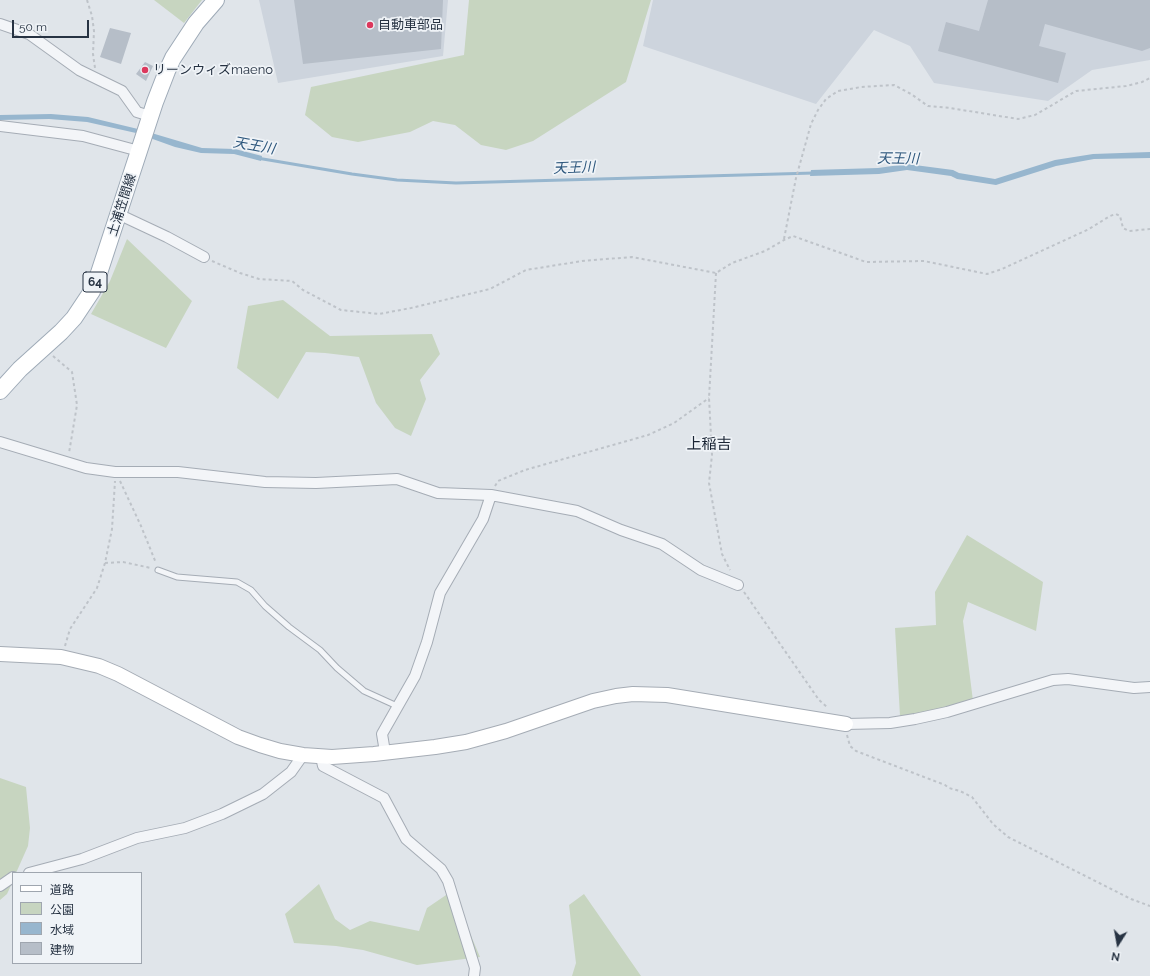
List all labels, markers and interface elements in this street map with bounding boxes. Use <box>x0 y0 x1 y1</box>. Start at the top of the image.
scale bar <box>14 12 91 38</box>
place label: 自動車部品 <box>378 17 443 33</box>
text: 50 m <box>19 20 47 34</box>
marker: 自動車部品 <box>365 20 375 30</box>
place label: リーンウィズmaeno <box>153 62 273 78</box>
marker: リーンウィズmaeno <box>140 65 150 75</box>
water label: 天王川 <box>232 134 276 158</box>
water label: 天王川 <box>877 150 919 168</box>
water label: 天王川 <box>553 159 595 177</box>
street label: 土浦笠間線 <box>105 172 139 238</box>
road number: 64 <box>83 272 107 292</box>
district label: 上稲吉 <box>687 435 731 453</box>
legend <box>12 872 142 964</box>
text: 道路 <box>50 883 74 897</box>
text: 公園 <box>50 903 74 917</box>
text: 水域 <box>50 923 74 937</box>
north arrow <box>1098 924 1138 964</box>
text: 建物 <box>50 943 74 957</box>
text: N <box>1110 949 1121 963</box>

